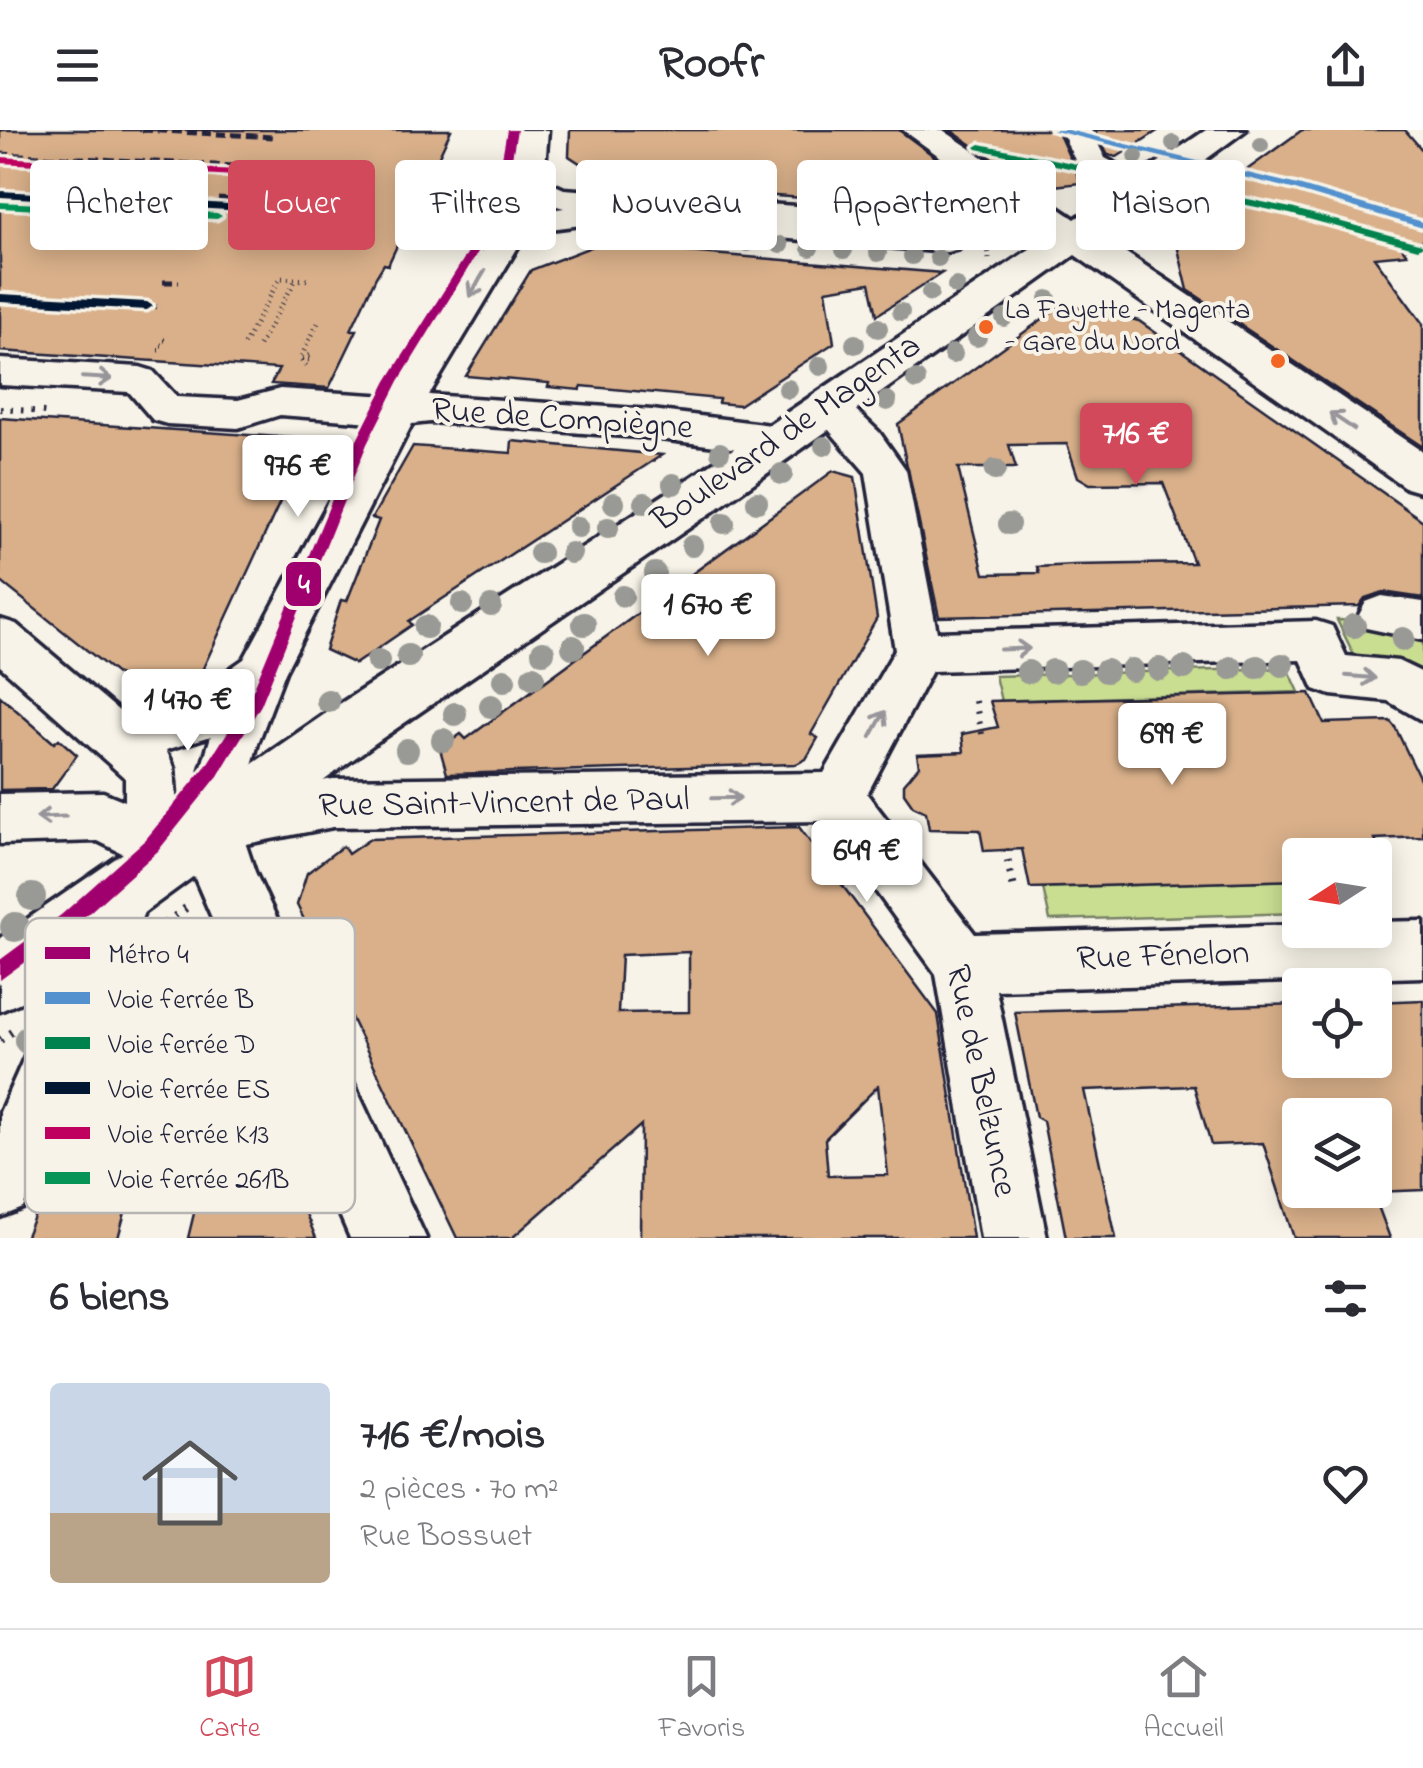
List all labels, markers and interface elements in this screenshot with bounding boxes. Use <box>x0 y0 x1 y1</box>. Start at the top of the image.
text: Roofr <box>659 32 764 98</box>
icon: menu <box>50 38 105 93</box>
icon: share <box>1318 38 1373 93</box>
chip: Acheter <box>30 160 208 250</box>
chip: Louer <box>228 160 375 250</box>
chip: Filtres <box>395 160 556 250</box>
chip: Nouveau <box>576 160 777 250</box>
chip: Appartement <box>797 160 1056 250</box>
chip: Maison <box>1076 160 1245 250</box>
one-way arrow <box>467 269 487 298</box>
place label: La Fayette - Magenta - Gare du Nord <box>1005 291 1250 364</box>
marker: La Fayette - Magenta - Gare du Nord <box>976 317 996 337</box>
street label: Boulevard de Magenta <box>641 322 932 547</box>
unlabelled marker <box>1268 351 1288 371</box>
one-way arrow <box>81 369 113 388</box>
street label: Rue de Compiègne <box>429 385 695 455</box>
pin: 716 € <box>1066 403 1206 488</box>
one-way arrow <box>1329 411 1357 432</box>
text: 716 € <box>1102 412 1170 459</box>
pin: 976 € <box>228 435 368 520</box>
text: 976 € <box>264 444 332 491</box>
line badge: 4 <box>284 560 323 608</box>
text: 4 <box>298 566 310 607</box>
pin: 1 670 € <box>616 574 800 659</box>
text: 1 670 € <box>663 583 753 630</box>
one-way arrow <box>999 639 1031 658</box>
one-way arrow <box>1344 668 1377 687</box>
pin: 1 470 € <box>96 669 280 754</box>
text: 1 470 € <box>144 678 232 725</box>
pin: 699 € <box>1102 703 1242 788</box>
one-way arrow <box>869 710 889 739</box>
text: 699 € <box>1140 712 1204 759</box>
street label: Rue Saint-Vincent de Paul <box>318 775 690 833</box>
one-way arrow <box>708 788 741 808</box>
one-way arrow <box>36 808 68 827</box>
pin: 649 € <box>797 820 937 905</box>
text: 649 € <box>833 829 901 876</box>
north arrow <box>1282 838 1392 948</box>
map controls <box>1282 838 1392 1208</box>
legend <box>25 918 355 1213</box>
street label: Rue Fénelon <box>1076 928 1250 986</box>
text: Métro 4 <box>108 936 189 977</box>
street label: Rue de Belzunce <box>931 960 1030 1202</box>
button: locate <box>1282 968 1392 1078</box>
text: Voie ferrée B <box>107 981 254 1022</box>
text: Voie ferrée D <box>107 1026 256 1067</box>
text: Voie ferrée ES <box>107 1071 270 1112</box>
button: layers <box>1282 1098 1392 1208</box>
text: Voie ferrée K13 <box>107 1116 269 1157</box>
text: Voie ferrée 261B <box>107 1161 289 1202</box>
text: 6 biens <box>50 1268 170 1329</box>
icon: filters <box>1318 1271 1373 1326</box>
text: 716 €/mois <box>360 1406 545 1467</box>
icon: home <box>130 1423 250 1543</box>
icon: heart <box>1318 1456 1373 1511</box>
text: 2 pièces · 70 m² <box>360 1467 558 1514</box>
text: Rue Bossuet <box>360 1514 532 1561</box>
tab: Carte <box>199 1649 260 1750</box>
tab: Favoris <box>659 1649 745 1750</box>
tab: Accueil <box>1143 1649 1224 1750</box>

